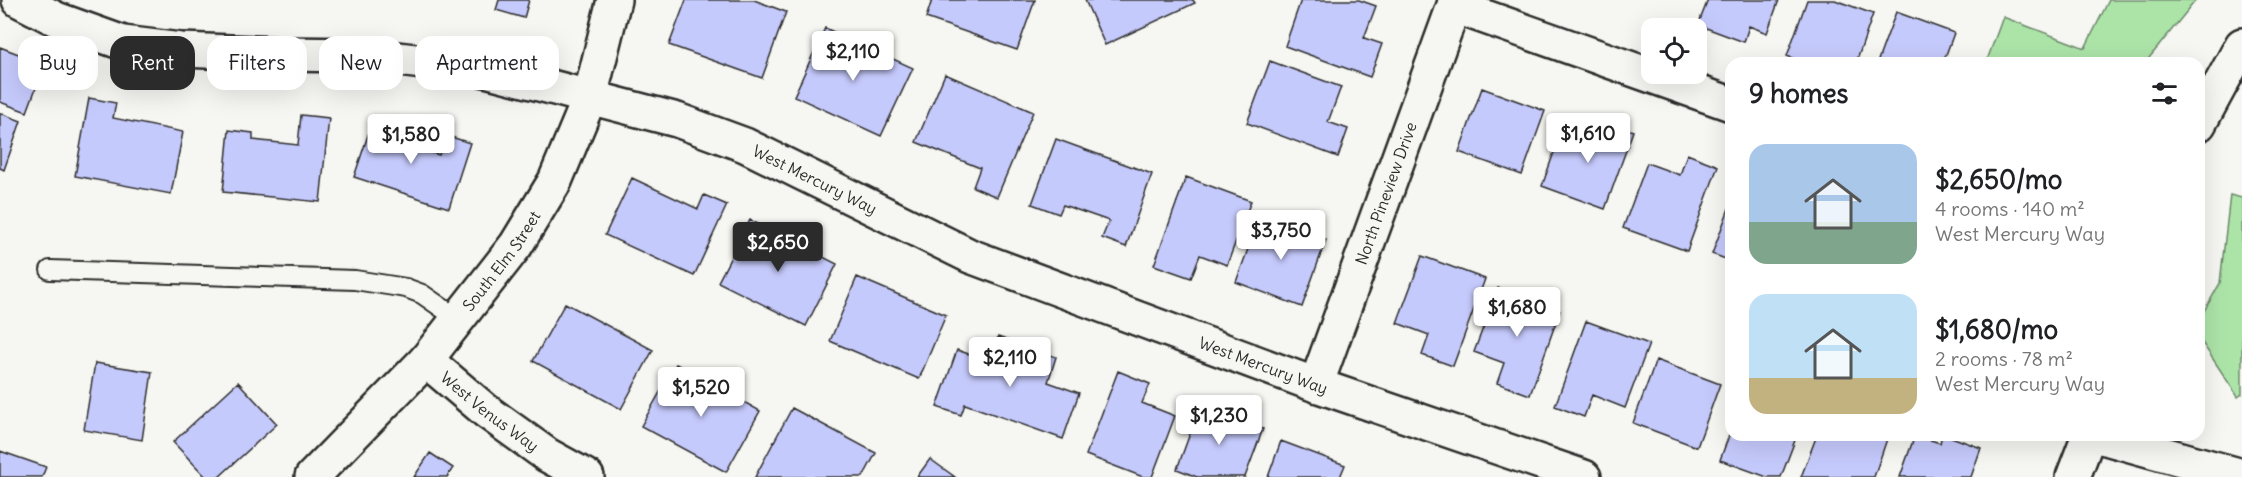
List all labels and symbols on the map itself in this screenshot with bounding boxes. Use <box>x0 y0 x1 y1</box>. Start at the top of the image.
pin: $2,110 <box>804 31 902 82</box>
pin: $1,610 <box>1539 113 1637 164</box>
pin: $1,580 <box>362 114 460 165</box>
street label: North Pineview Drive <box>1351 119 1421 267</box>
street label: West Mercury Way <box>749 140 880 219</box>
street label: South Elm Street <box>458 207 545 315</box>
pin: $3,750 <box>1232 210 1330 261</box>
pin: $2,650 <box>729 222 827 273</box>
pin: $1,680 <box>1468 287 1566 338</box>
street label: West Mercury Way <box>1196 332 1330 398</box>
pin: $2,110 <box>961 337 1059 388</box>
street label: West Venus Way <box>437 367 543 456</box>
pin: $1,520 <box>652 367 750 418</box>
pin: $1,230 <box>1170 395 1268 446</box>

